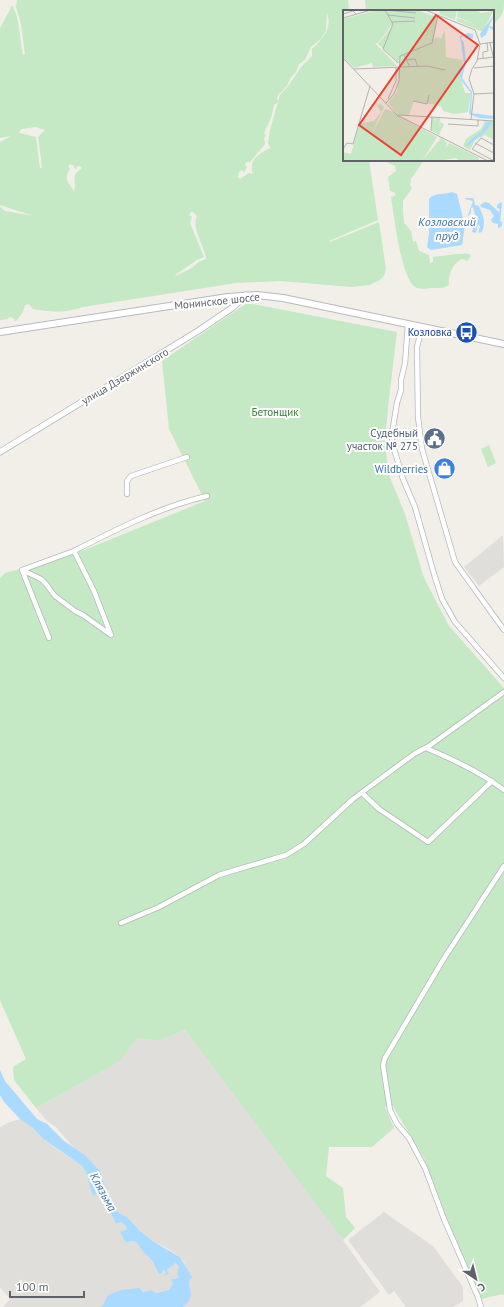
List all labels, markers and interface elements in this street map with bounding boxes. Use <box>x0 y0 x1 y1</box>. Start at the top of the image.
inset map <box>343 10 494 161</box>
water label: Козловский пруд <box>418 214 476 243</box>
street label: Монинское шоссе <box>174 290 261 312</box>
bus stop icon: Козловка <box>454 319 480 345</box>
place label: Козловка <box>408 325 452 339</box>
street label: улица Дзержинского <box>79 344 171 408</box>
park label: Бетонщик <box>251 405 299 419</box>
place label: Судебный участок № 275 <box>347 426 418 453</box>
public building icon: Судебный участок № 275 <box>421 426 447 452</box>
shop icon: Wildberries <box>431 456 457 482</box>
place label: Wildberries <box>375 462 428 476</box>
water label: Клязьма <box>87 1170 120 1214</box>
north arrow <box>456 1259 496 1299</box>
scale bar <box>10 1273 84 1299</box>
text: 100 m <box>16 1279 49 1294</box>
text: С <box>475 1280 488 1295</box>

